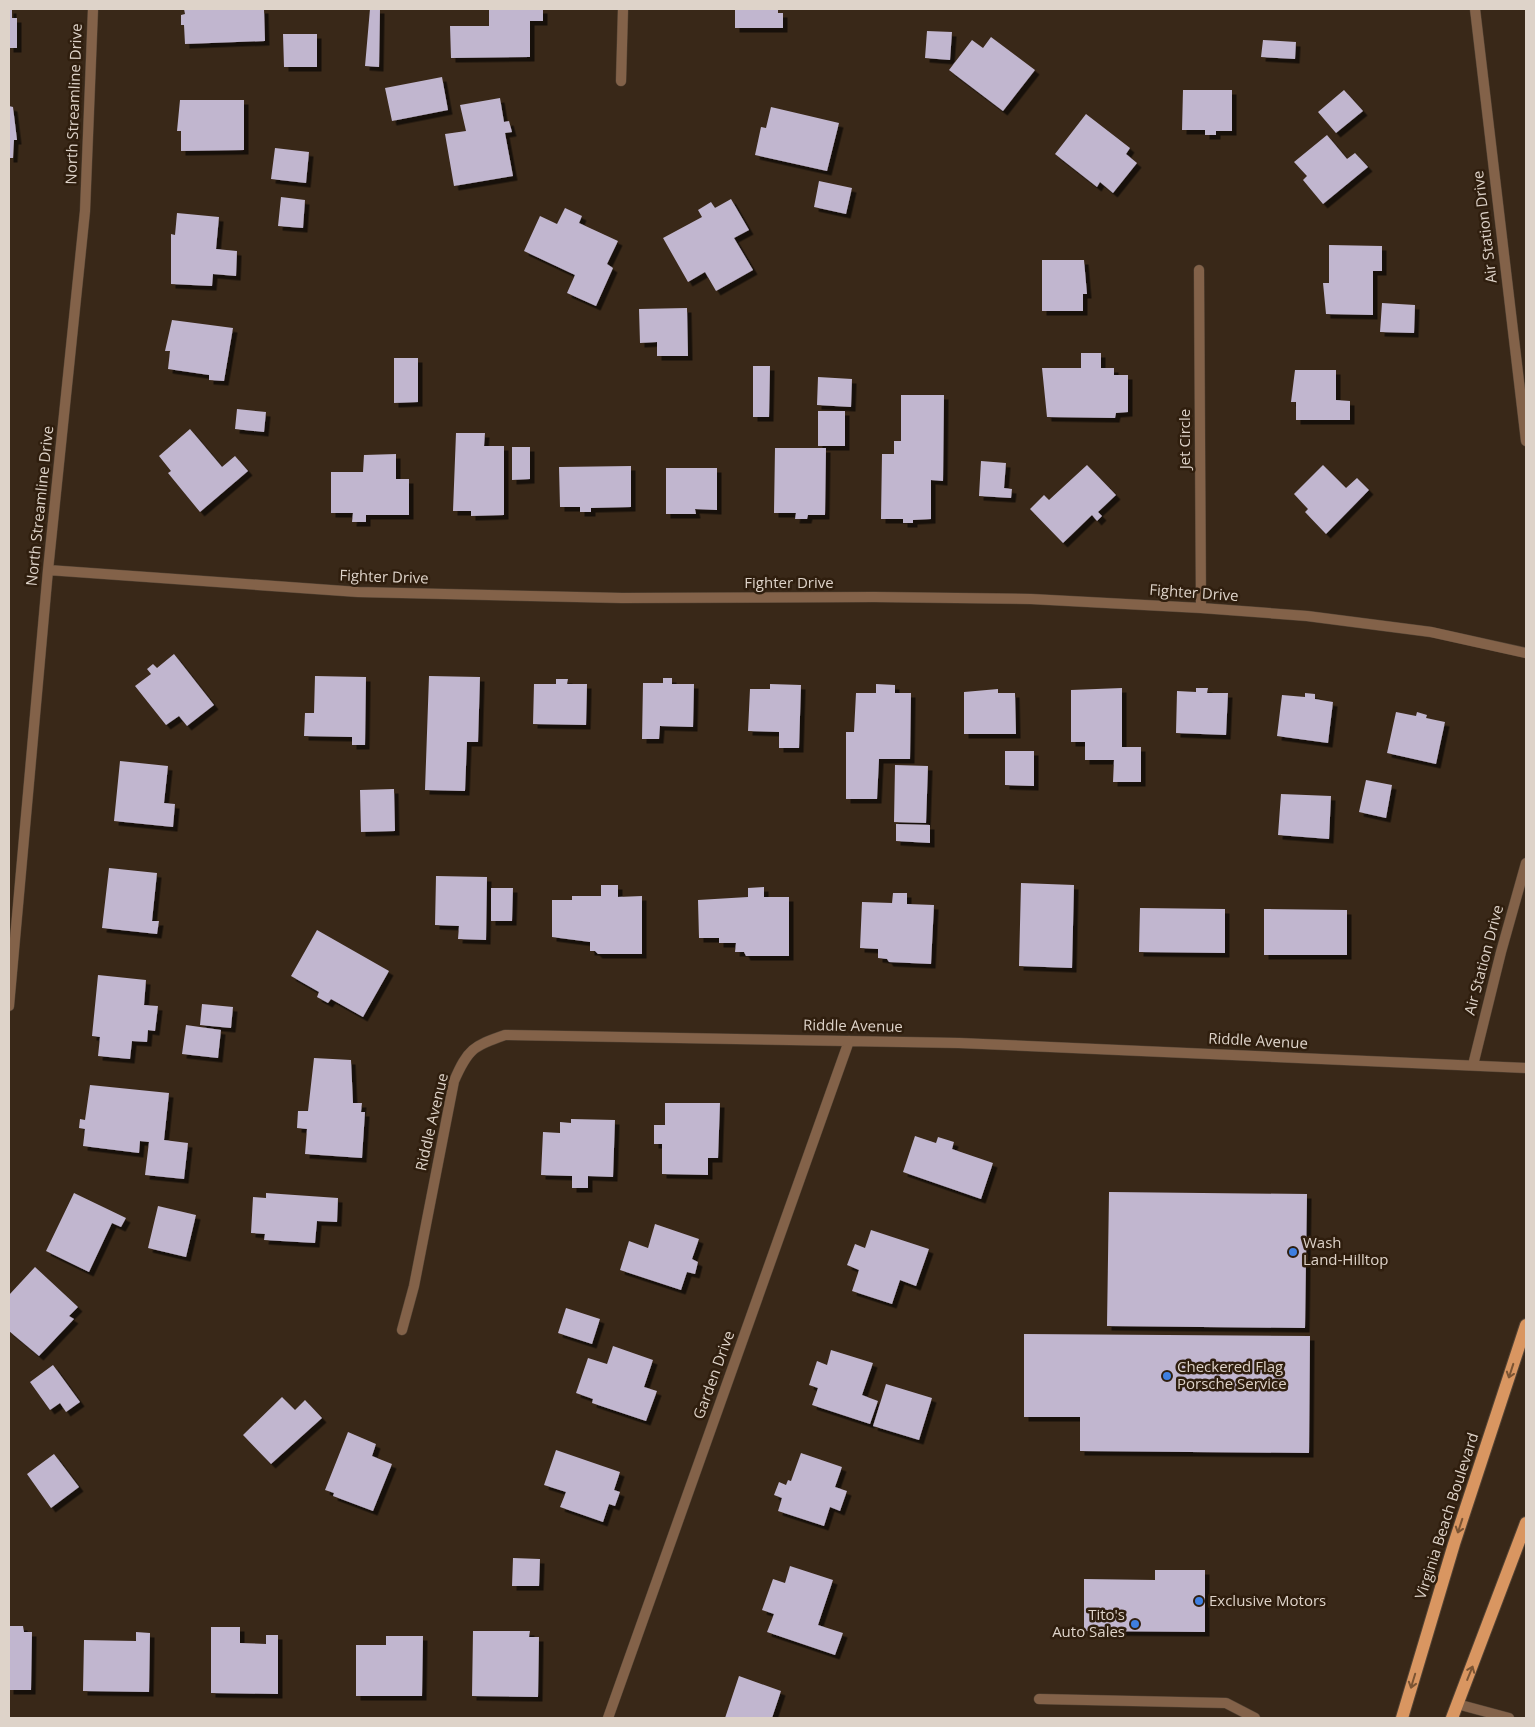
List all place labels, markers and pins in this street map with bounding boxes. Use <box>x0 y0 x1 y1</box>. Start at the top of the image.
place label: Wash Land-Hilltop <box>1303 1232 1388 1269</box>
marker: Wash Land-Hilltop <box>1287 1246 1299 1258</box>
place label: Checkered Flag Porsche Service <box>1177 1356 1287 1393</box>
marker: Checkered Flag Porsche Service <box>1161 1370 1173 1382</box>
place label: Exclusive Motors <box>1209 1590 1326 1610</box>
marker: Exclusive Motors <box>1193 1595 1205 1607</box>
place label: Tito's Auto Sales <box>1052 1604 1125 1641</box>
marker: Tito's Auto Sales <box>1129 1618 1141 1630</box>

